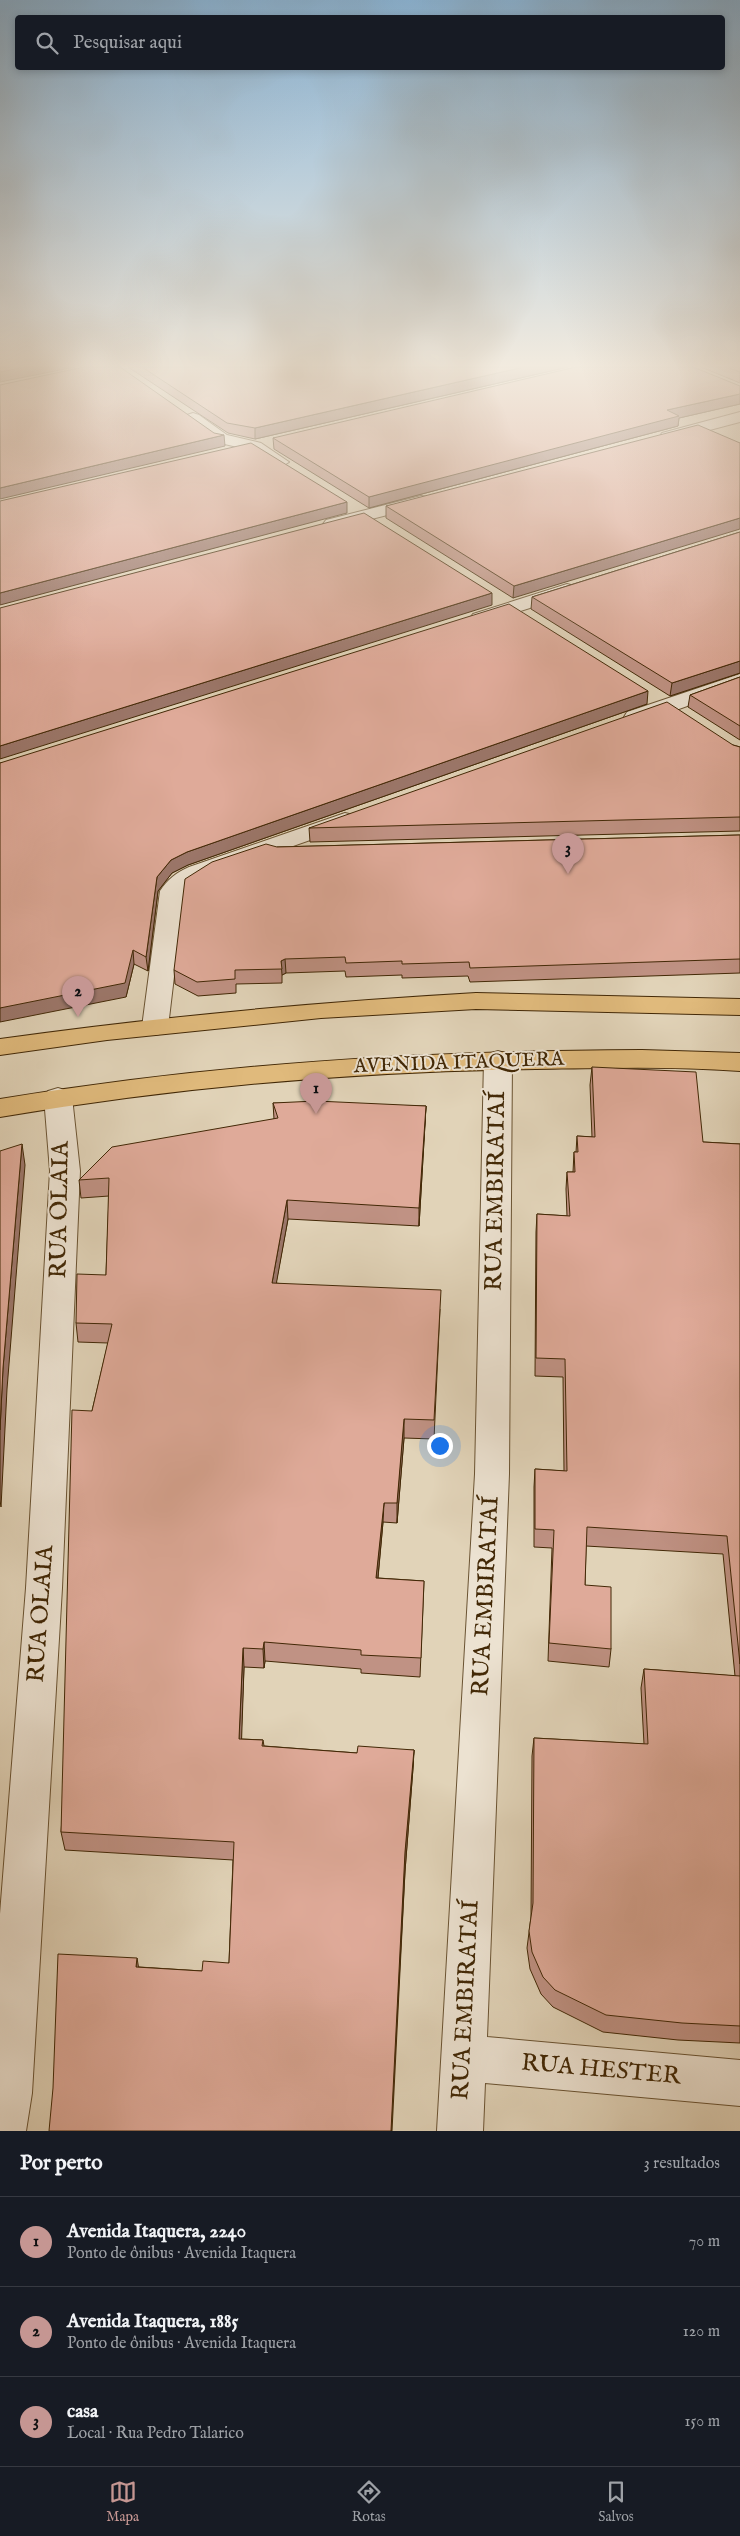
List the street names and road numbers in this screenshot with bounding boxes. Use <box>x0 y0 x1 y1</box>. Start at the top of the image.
street label: AVENIDA ITAQUERA <box>352 1047 565 1079</box>
street label: RUA EMBIRATAÍ <box>479 1090 513 1291</box>
street label: RUA OLAIA <box>43 1140 77 1279</box>
street label: RUA EMBIRATAÍ <box>465 1494 507 1697</box>
street label: RUA OLAIA <box>21 1544 61 1684</box>
street label: RUA EMBIRATAÍ <box>445 1898 487 2101</box>
street label: RUA HESTER <box>520 2048 683 2092</box>

